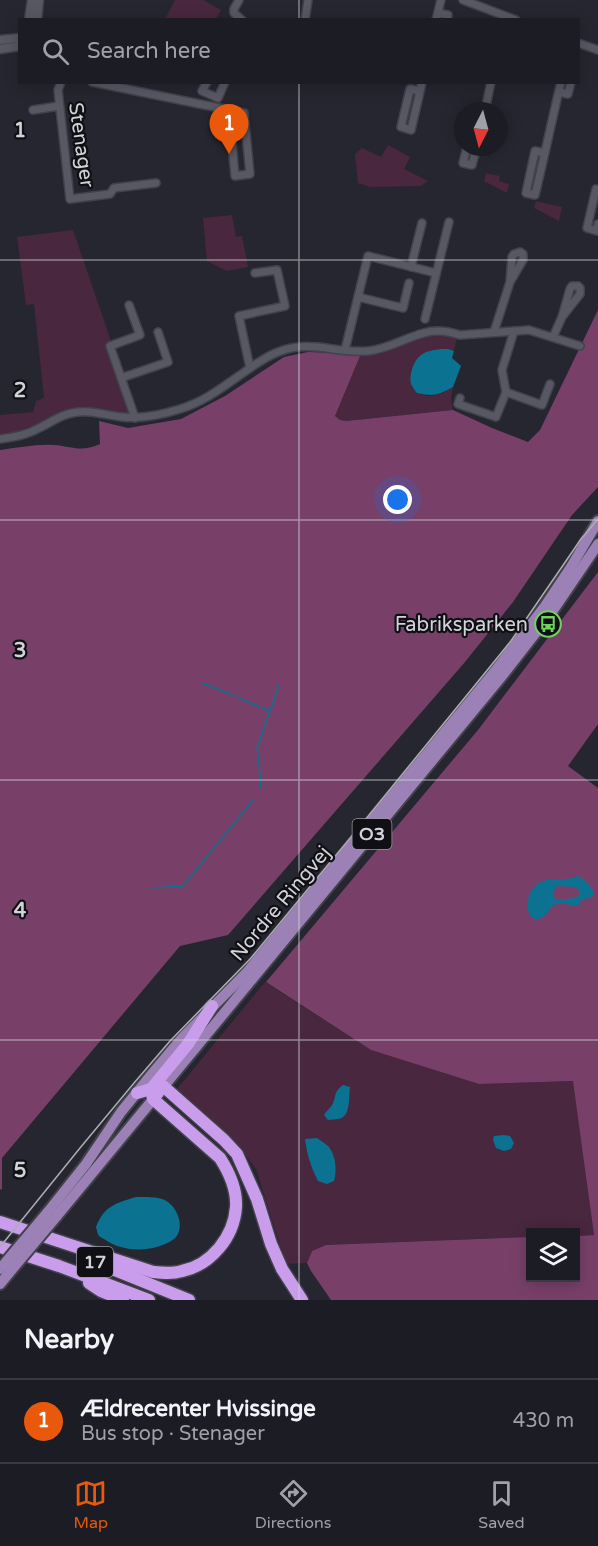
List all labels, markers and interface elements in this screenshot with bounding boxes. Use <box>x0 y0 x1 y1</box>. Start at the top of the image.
search box <box>18 18 580 84</box>
icon: search <box>39 35 72 68</box>
text: Search here <box>87 38 211 64</box>
street label: Stenager <box>63 101 99 190</box>
north arrow <box>454 102 508 156</box>
pin: 1 <box>210 104 248 154</box>
text: 1 <box>14 119 26 143</box>
text: 2 <box>14 379 26 403</box>
your location <box>383 485 412 514</box>
bus stop icon: Fabriksparken <box>533 609 563 639</box>
place label: Fabriksparken <box>395 613 528 637</box>
text: 3 <box>14 639 26 663</box>
road number: O3 <box>352 819 392 849</box>
street label: Nordre Ringvej <box>226 841 336 966</box>
text: 4 <box>14 899 27 923</box>
text: 5 <box>14 1159 26 1183</box>
map controls <box>526 1228 580 1282</box>
button: layers <box>526 1228 580 1282</box>
road number: 17 <box>77 1247 113 1277</box>
text: Nearby <box>24 1324 114 1355</box>
text: Ældrecenter Hvissinge <box>81 1396 316 1422</box>
text: 1 <box>37 1409 50 1433</box>
text: 430 m <box>513 1409 574 1433</box>
text: Bus stop · Stenager <box>81 1422 265 1446</box>
tab: Map <box>73 1477 108 1533</box>
tab: Directions <box>255 1477 331 1533</box>
tab: Saved <box>478 1477 525 1533</box>

